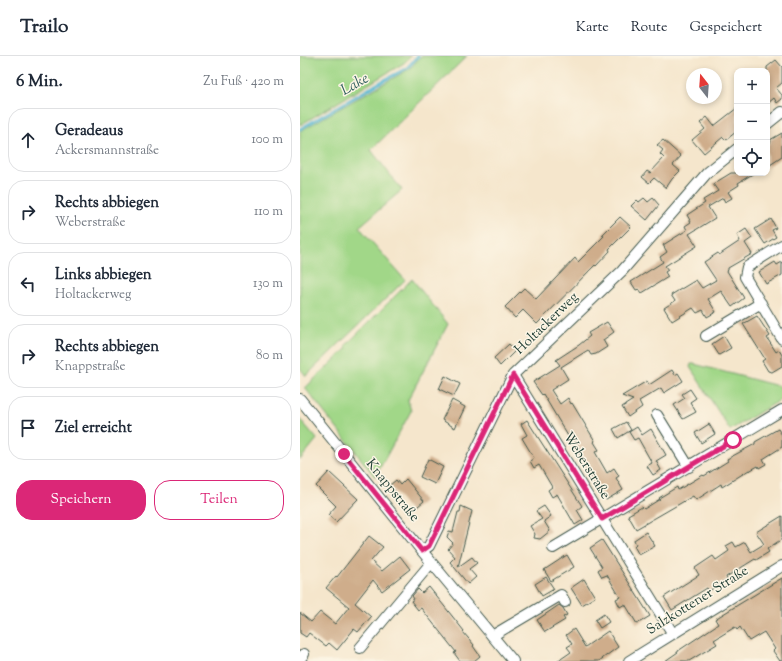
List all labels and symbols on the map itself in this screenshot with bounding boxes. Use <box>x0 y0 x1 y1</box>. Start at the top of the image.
north arrow <box>686 68 722 104</box>
water label: Lake <box>337 69 373 101</box>
street label: Holtackerweg <box>510 288 584 360</box>
street label: Weberstraße <box>557 429 615 503</box>
route start <box>724 431 742 449</box>
route end <box>335 445 353 463</box>
street label: Knappstraße <box>360 455 424 527</box>
street label: Salzkottener Straße <box>643 562 753 640</box>

